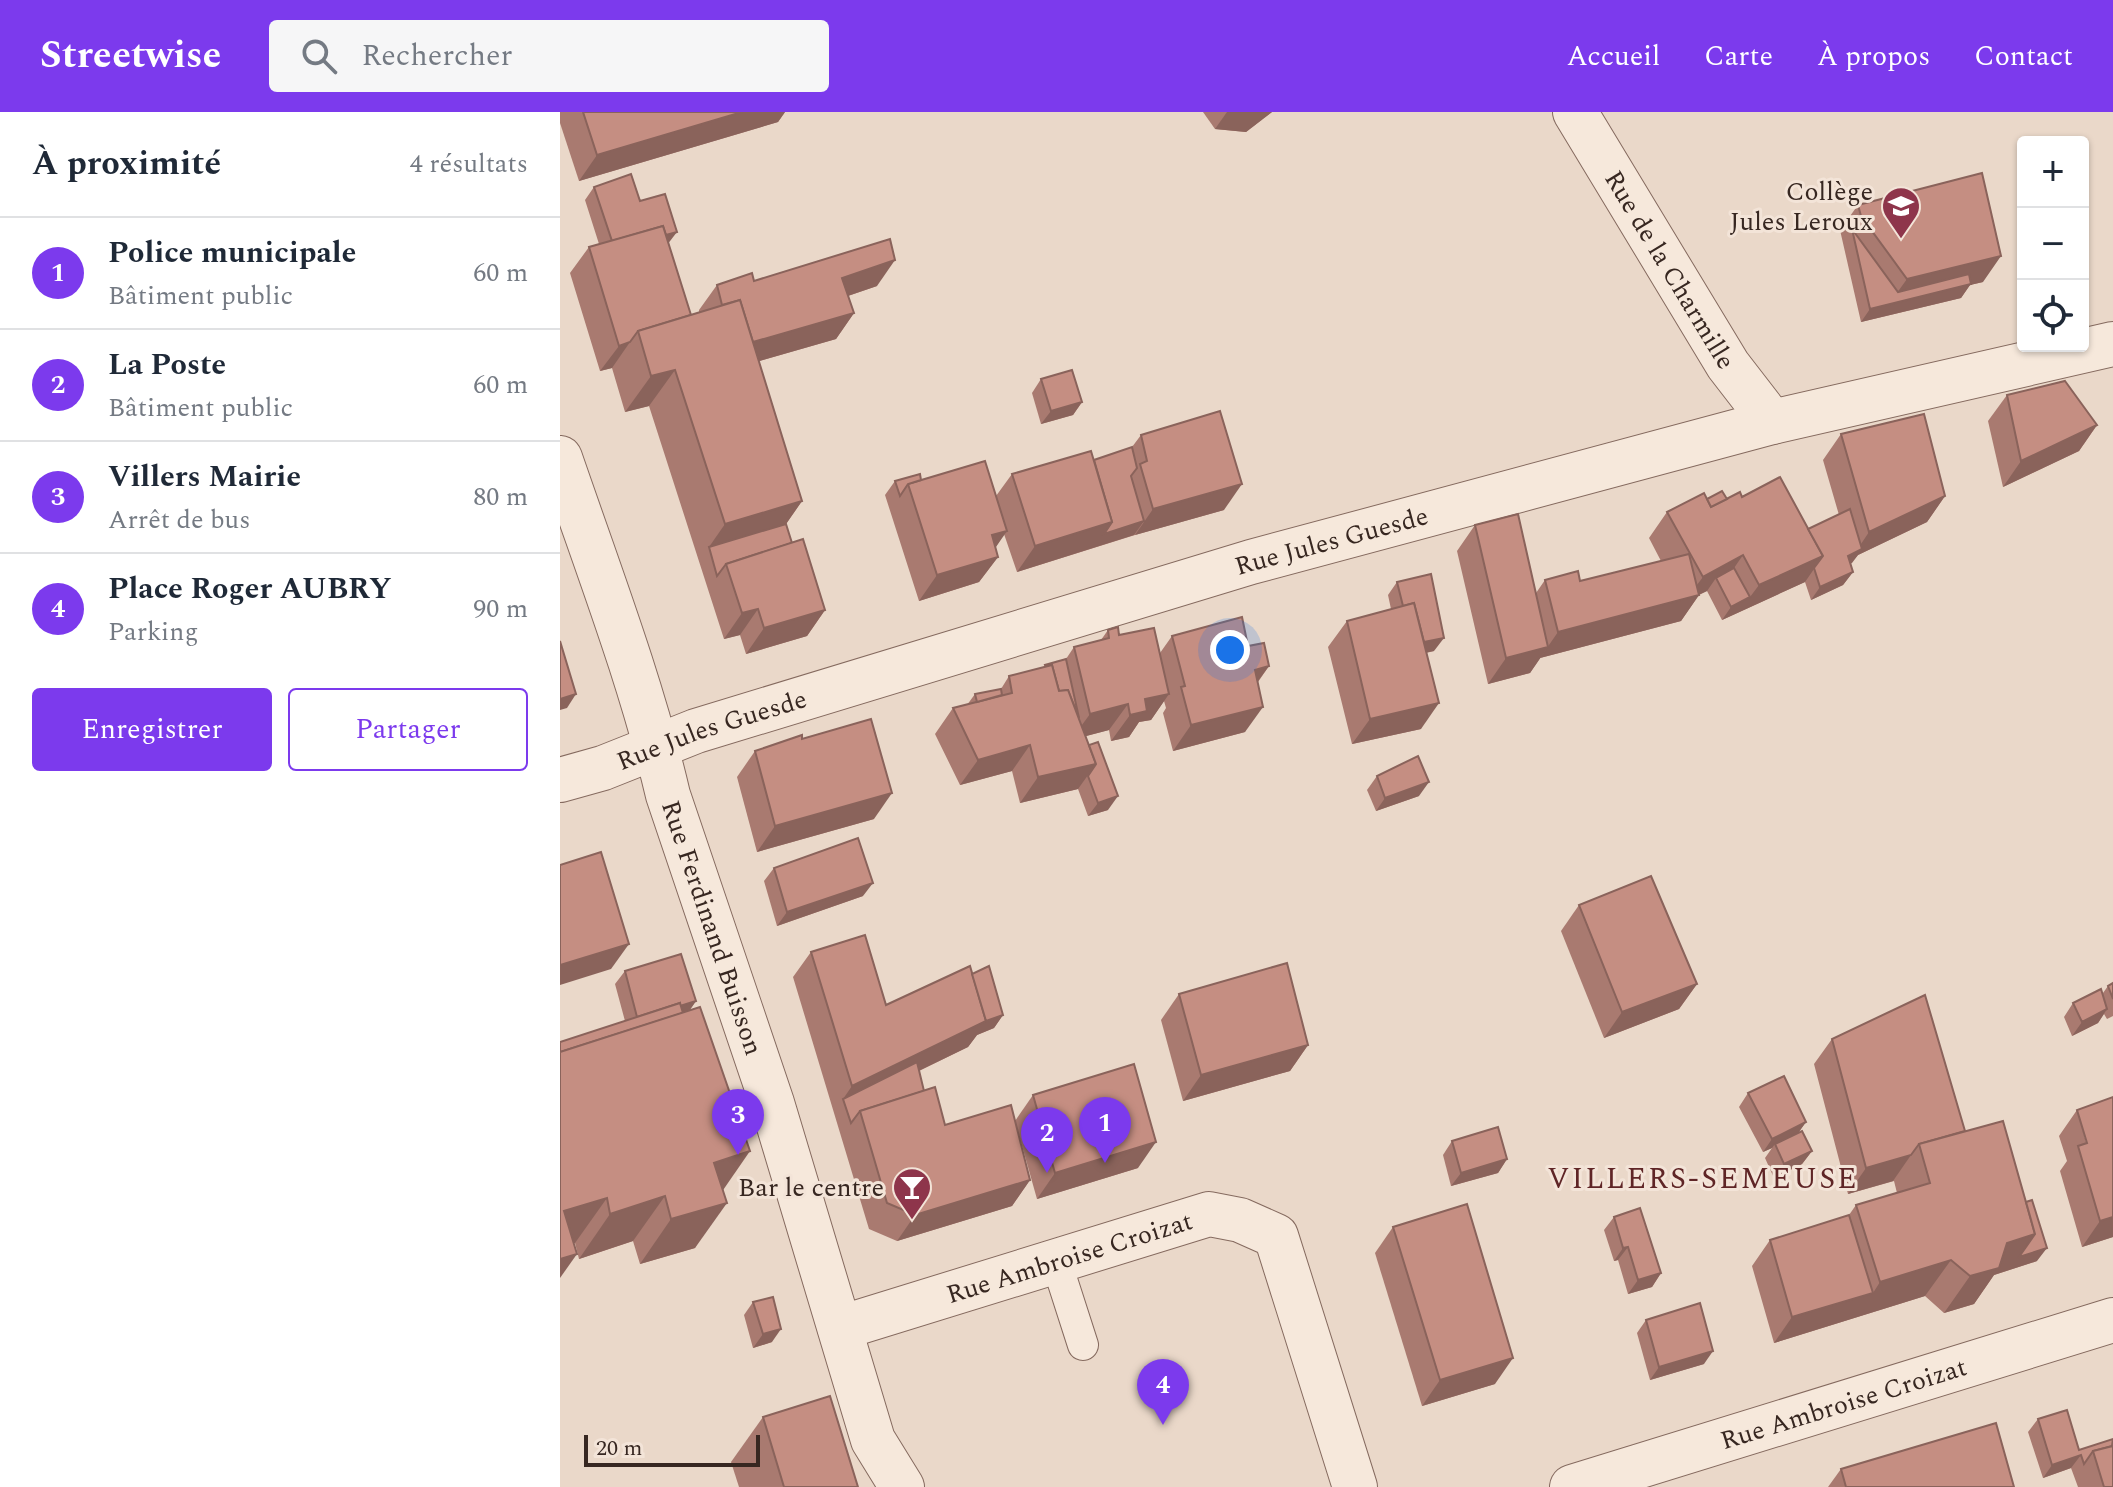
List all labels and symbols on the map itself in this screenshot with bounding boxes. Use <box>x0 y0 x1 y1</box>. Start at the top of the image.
street label: Rue de la Charmille <box>1594 163 1745 377</box>
place label: Collège Jules Leroux <box>1730 172 1873 242</box>
school or university icon: Collège Jules Leroux <box>1880 185 1922 240</box>
street label: Rue Jules Guesde <box>1230 496 1433 587</box>
your location <box>1210 630 1250 670</box>
street label: Rue Jules Guesde <box>611 679 812 782</box>
street label: Rue Ferdinand Buisson <box>650 795 773 1061</box>
pin: 3 <box>712 1089 764 1155</box>
pin: 1 <box>1079 1097 1131 1163</box>
pin: 2 <box>1021 1107 1073 1173</box>
district label: VILLERS-SEMEUSE <box>1547 1156 1859 1202</box>
bar icon: Bar le centre <box>891 1166 933 1221</box>
place label: Bar le centre <box>738 1168 884 1208</box>
street label: Rue Ambroise Croizat <box>941 1201 1198 1315</box>
street label: Rue Ambroise Croizat <box>1716 1347 1972 1461</box>
pin: 4 <box>1137 1359 1189 1425</box>
scale bar <box>584 1431 760 1467</box>

